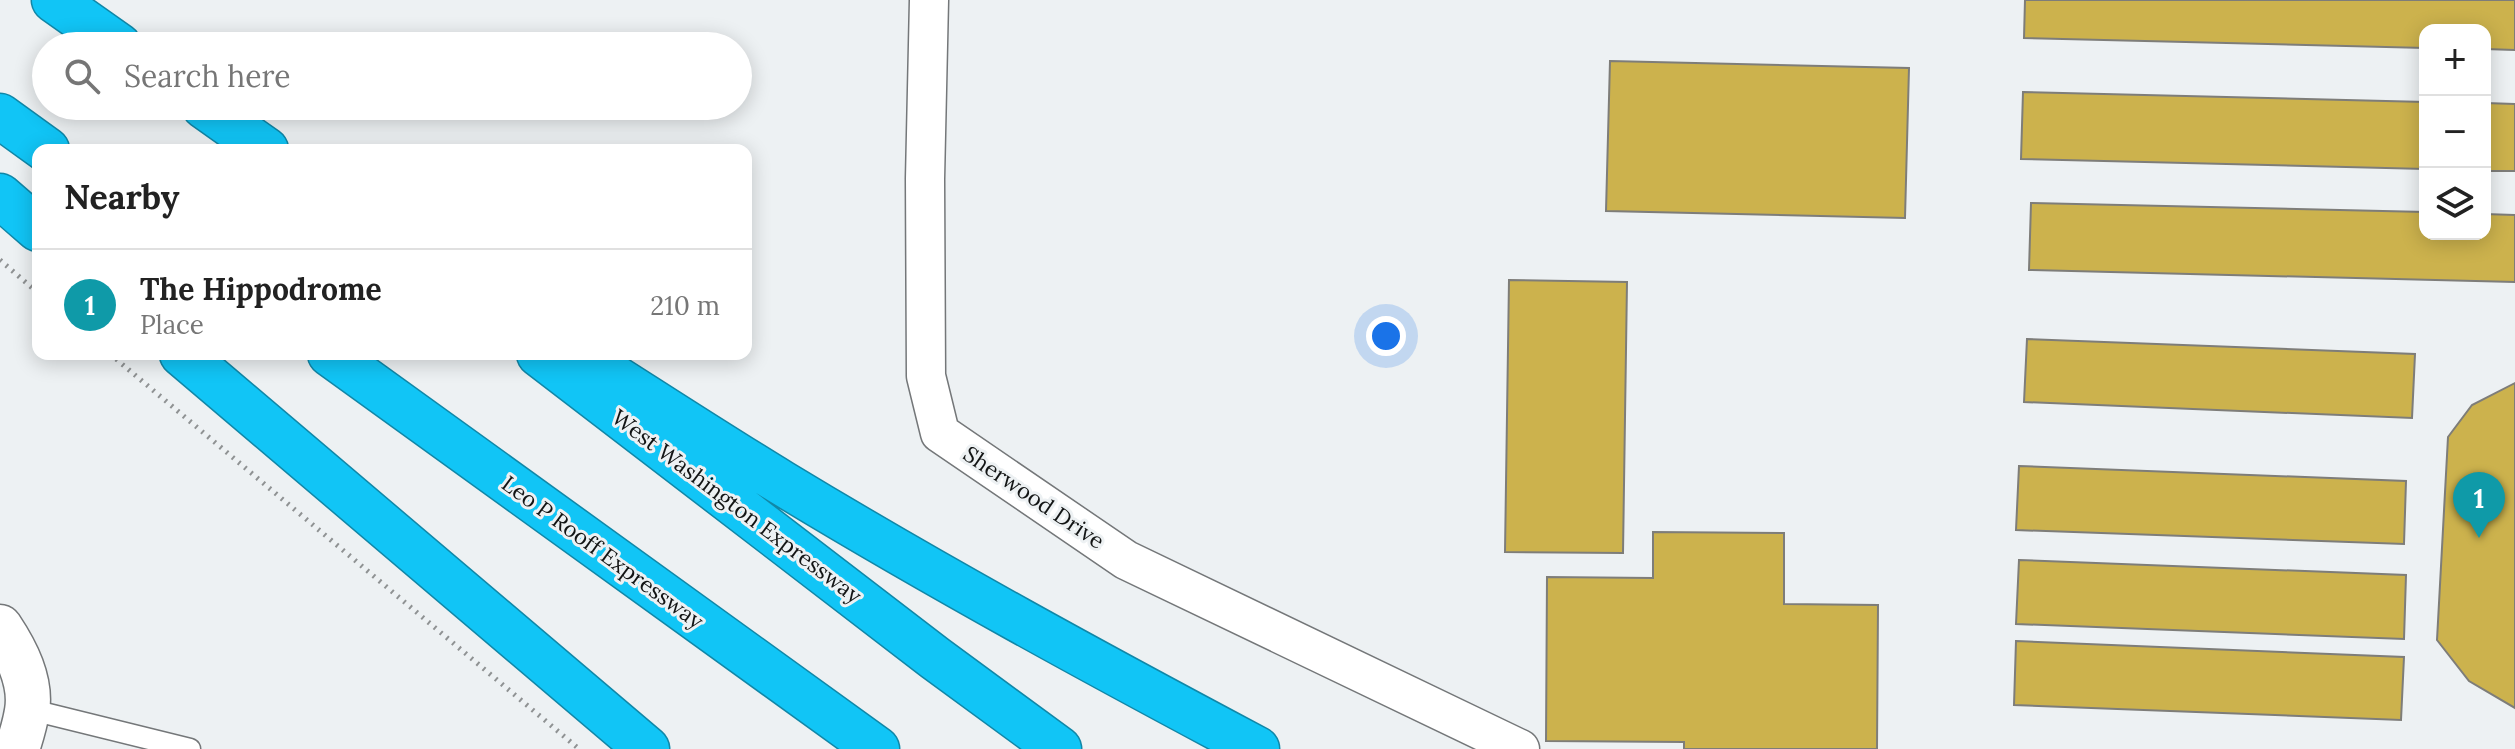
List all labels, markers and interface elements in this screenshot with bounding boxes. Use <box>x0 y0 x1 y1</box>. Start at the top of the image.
map controls <box>2419 24 2491 240</box>
button: + <box>2419 24 2491 96</box>
search box <box>32 32 752 120</box>
icon: search <box>60 54 104 98</box>
text: Search here <box>124 57 291 95</box>
button: − <box>2419 96 2491 168</box>
button: layers <box>2419 168 2491 240</box>
text: Nearby <box>64 175 180 218</box>
text: The Hippodrome <box>140 270 382 308</box>
text: 1 <box>85 289 95 322</box>
text: 210 m <box>650 289 720 322</box>
text: Place <box>140 308 204 341</box>
your location <box>1366 316 1406 356</box>
street label: West Washington Expressway <box>606 403 868 609</box>
street label: Sherwood Drive <box>958 439 1110 555</box>
street label: Leo P Rooff Expressway <box>497 469 710 635</box>
pin: 1 <box>2453 472 2505 538</box>

